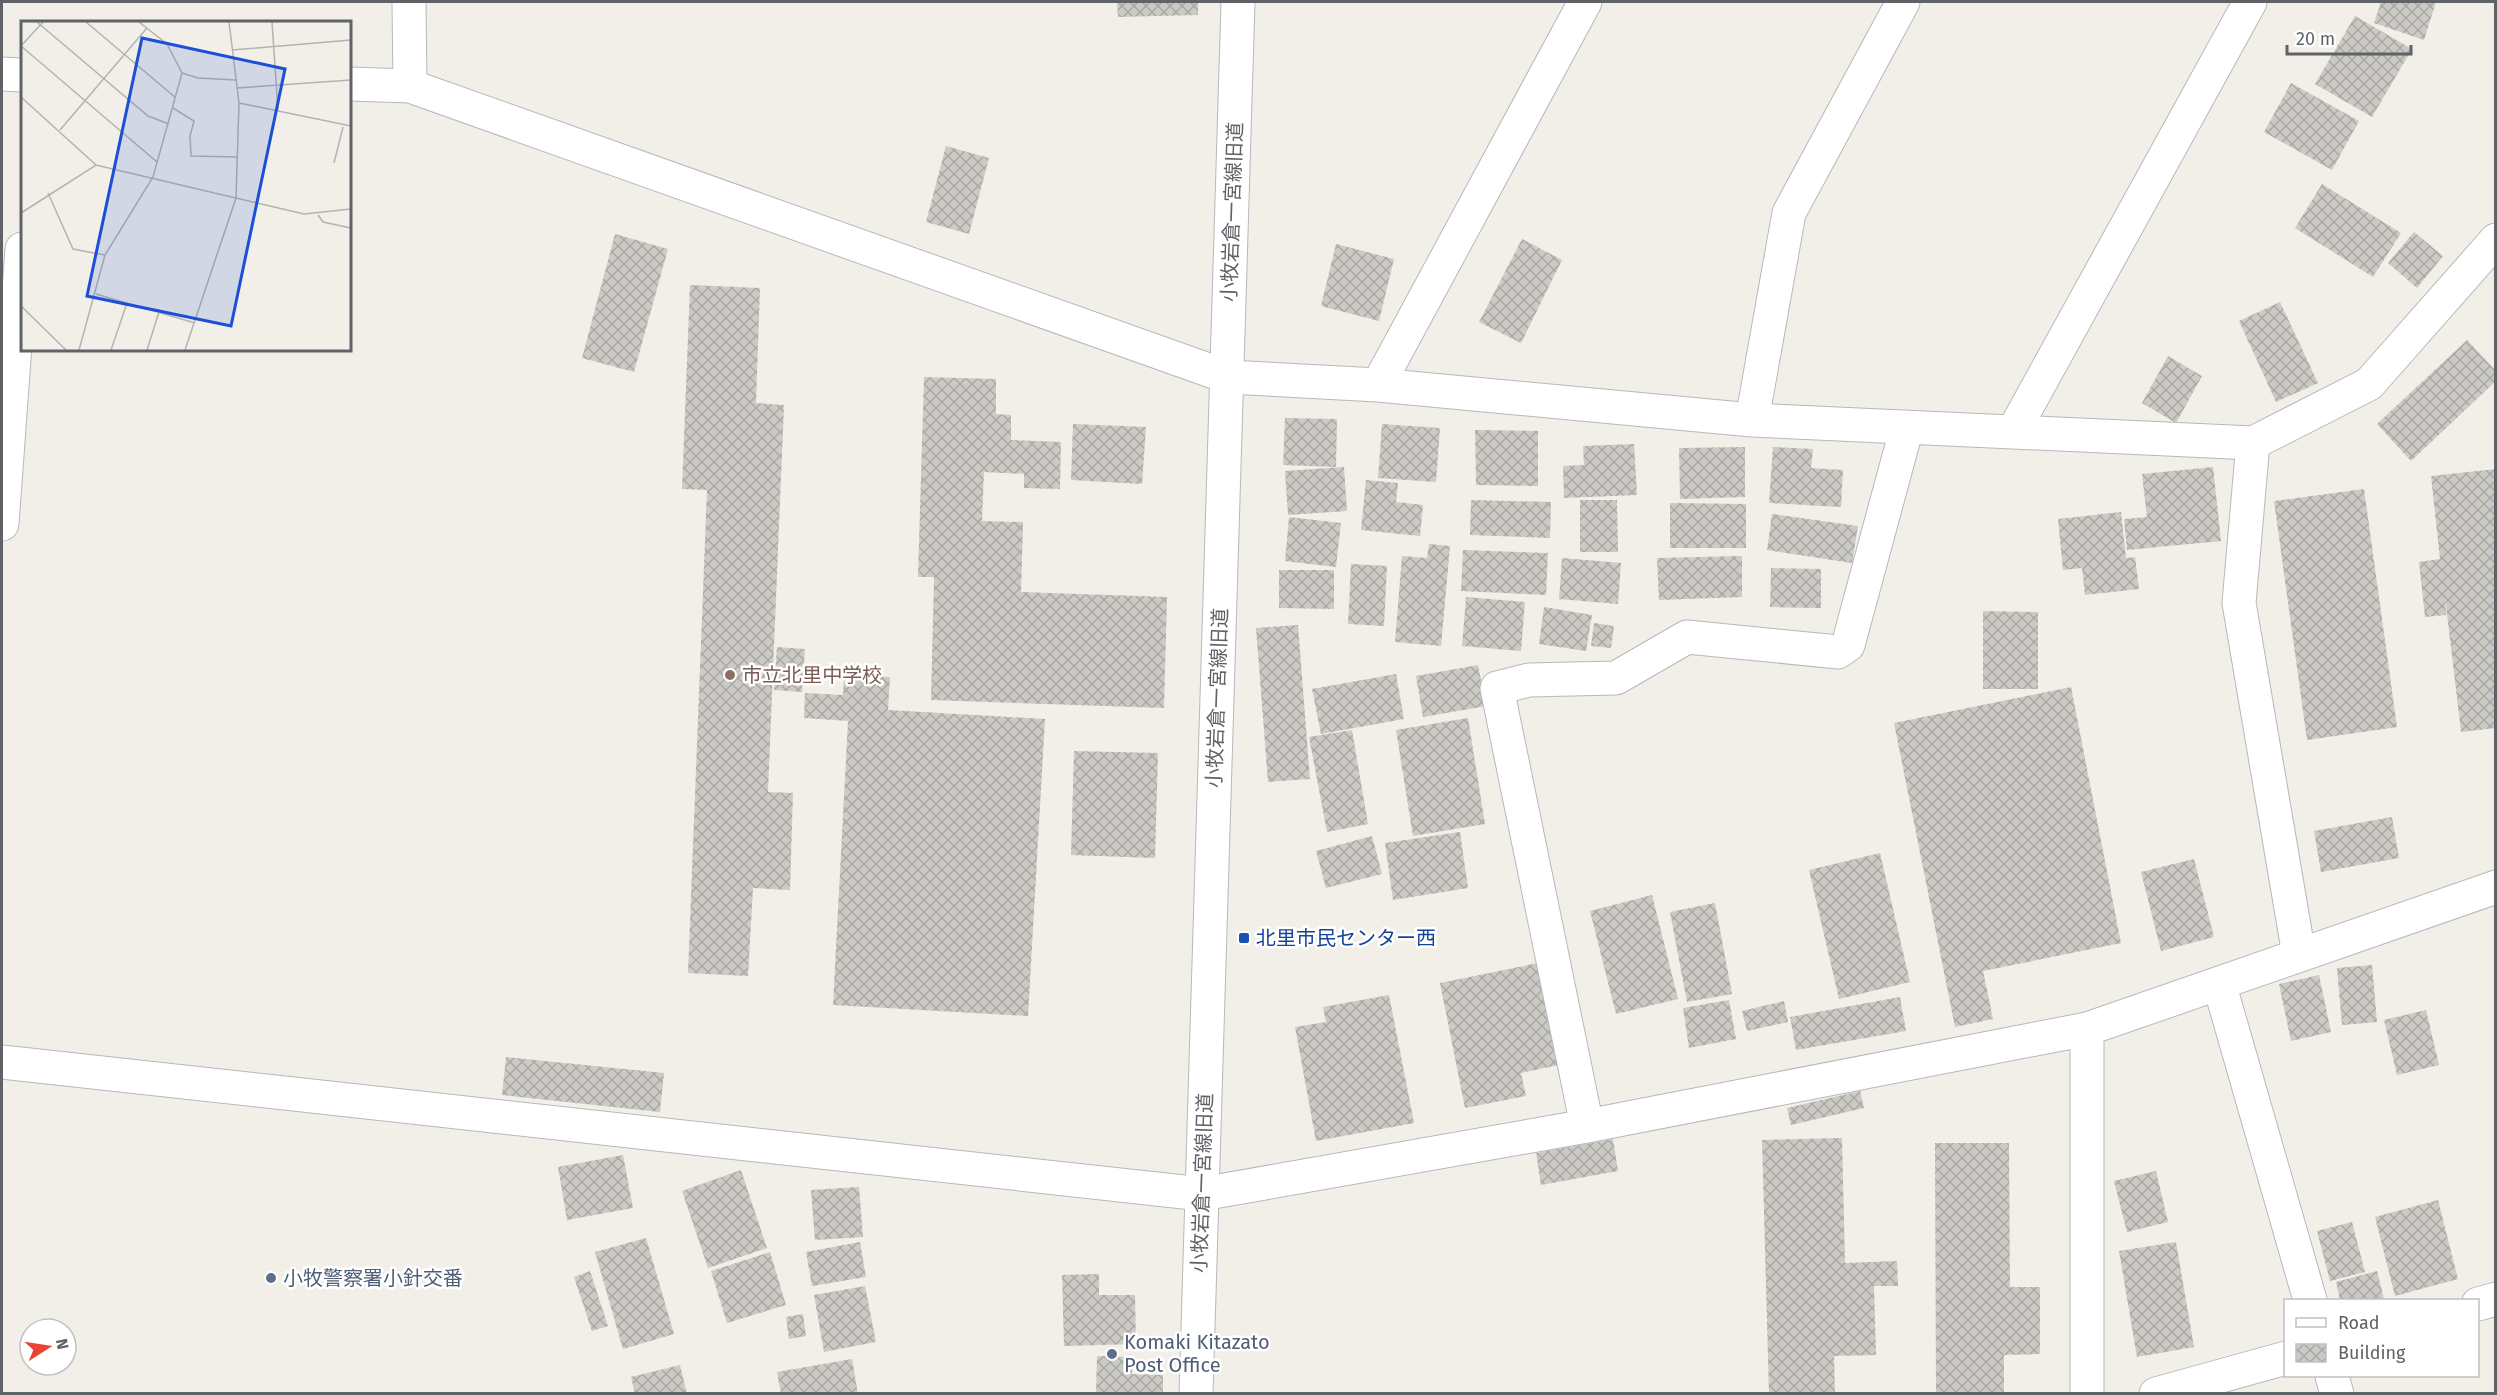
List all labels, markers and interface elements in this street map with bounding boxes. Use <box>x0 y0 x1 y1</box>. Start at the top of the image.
scale bar <box>2287 18 2412 56</box>
inset map <box>21 21 351 351</box>
text: 20 m <box>2296 28 2335 50</box>
street label: 小牧岩倉一宮線旧道 <box>1217 122 1247 302</box>
street label: 小牧岩倉一宮線旧道 <box>1202 608 1232 788</box>
place label: 市立北里中学校 <box>742 663 882 687</box>
marker: 市立北里中学校 <box>723 668 737 682</box>
place label: 北里市民センター西 <box>1256 926 1436 950</box>
marker: 北里市民センター西 <box>1237 931 1251 945</box>
street label: 小牧岩倉一宮線旧道 <box>1187 1093 1217 1273</box>
place label: 小牧警察署小針交番 <box>283 1266 463 1290</box>
marker: 小牧警察署小針交番 <box>264 1271 278 1285</box>
legend <box>2284 1299 2479 1377</box>
text: Road <box>2338 1312 2380 1334</box>
north arrow <box>18 1317 78 1377</box>
place label: Komaki Kitazato Post Office <box>1124 1330 1270 1377</box>
text: N <box>52 1337 73 1351</box>
text: Building <box>2338 1342 2406 1364</box>
marker: Komaki Kitazato Post Office <box>1105 1347 1119 1361</box>

